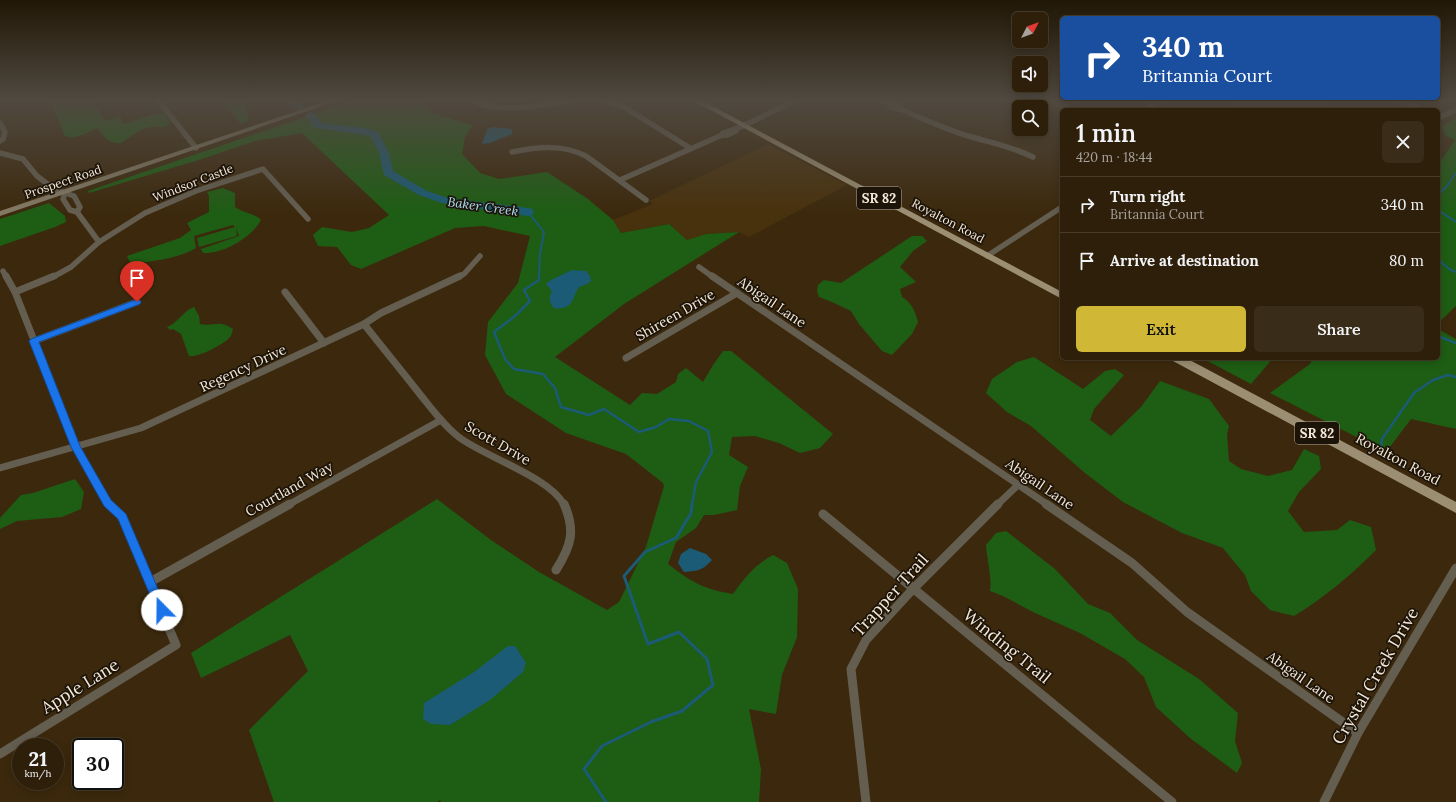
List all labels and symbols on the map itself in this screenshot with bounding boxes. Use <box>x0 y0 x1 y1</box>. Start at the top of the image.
north arrow <box>1012 12 1048 48</box>
street label: Windsor Castle <box>150 160 236 205</box>
street label: Prospect Road <box>22 161 103 202</box>
road number: SR 82 <box>857 187 901 209</box>
water label: Baker Creek <box>446 193 520 220</box>
street label: Royalton Road <box>909 195 987 246</box>
pin <box>120 261 154 302</box>
street label: Abigail Lane <box>733 272 810 332</box>
street label: Shireen Drive <box>632 285 718 345</box>
street label: Regency Drive <box>197 340 290 396</box>
street label: Scott Drive <box>462 417 535 469</box>
road number: SR 82 <box>1295 422 1339 444</box>
street label: Royalton Road <box>1353 429 1443 489</box>
street label: Abigail Lane <box>1001 454 1078 514</box>
street label: Courtland Way <box>242 457 336 520</box>
street label: Trapper Trail <box>847 549 933 641</box>
position arrow <box>141 589 183 631</box>
street label: Winding Trail <box>959 604 1056 688</box>
street label: Crystal Creek Drive <box>1327 604 1423 748</box>
street label: Abigail Lane <box>1263 646 1339 707</box>
street label: Apple Lane <box>36 653 123 719</box>
speed limit sign: 30 <box>72 738 124 790</box>

